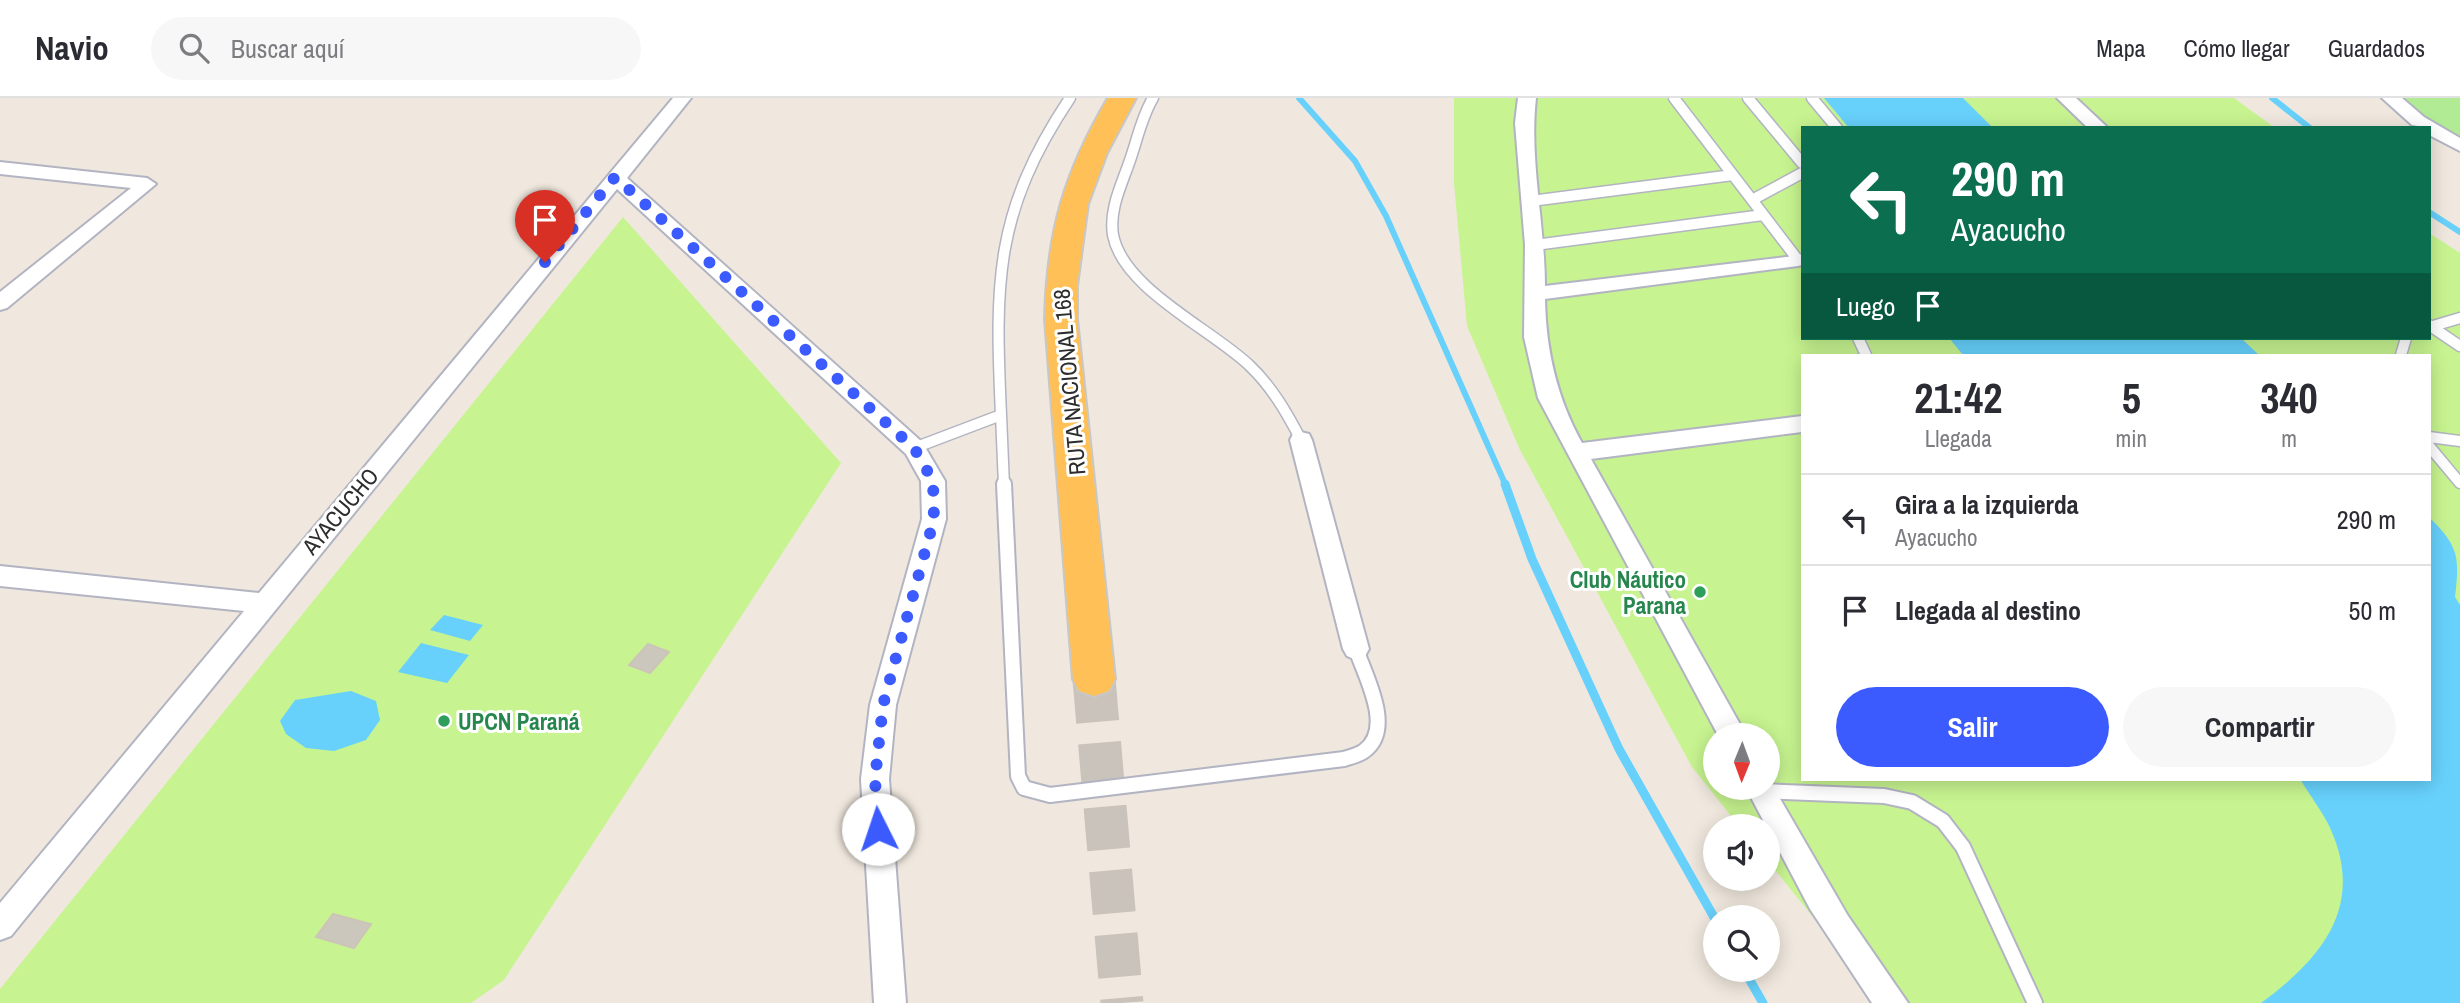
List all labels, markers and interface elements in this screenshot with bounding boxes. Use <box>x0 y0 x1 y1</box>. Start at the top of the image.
search box <box>151 17 641 80</box>
text: Navio <box>35 26 109 70</box>
icon: search <box>175 29 213 67</box>
text: Buscar aquí <box>231 31 344 66</box>
text: Mapa <box>2096 32 2146 64</box>
text: Cómo llegar <box>2184 32 2290 64</box>
text: Guardados <box>2328 32 2425 64</box>
text: 290 m <box>1951 145 2065 211</box>
icon: left <box>1836 154 1927 245</box>
pin <box>515 190 575 262</box>
icon: arrive <box>526 201 564 239</box>
text: Ayacucho <box>1951 208 2066 251</box>
icon: arrive <box>1909 287 1947 325</box>
street label: RUTA NACIONAL 168 <box>1045 288 1093 476</box>
text: Luego <box>1836 289 1895 324</box>
text: 21:42 <box>1914 370 2002 426</box>
text: 5 <box>2122 370 2141 426</box>
text: 340 <box>2260 370 2318 426</box>
text: Llegada <box>1925 423 1992 454</box>
text: min <box>2116 423 2147 454</box>
text: m <box>2281 423 2297 454</box>
street label: AYACUCHO <box>294 461 385 562</box>
text: Gira a la izquierda <box>1895 487 2079 522</box>
icon: left <box>1836 501 1874 539</box>
text: 290 m <box>2337 502 2396 537</box>
text: Ayacucho <box>1895 522 1978 553</box>
place label: Club Náutico Parana <box>1570 564 1687 621</box>
marker: Club Náutico Parana <box>1692 584 1708 600</box>
icon: arrive <box>1836 592 1874 630</box>
text: Llegada al destino <box>1895 593 2081 628</box>
text: 50 m <box>2349 593 2396 628</box>
button: Salir <box>1836 687 2109 767</box>
button: Compartir <box>2123 687 2396 767</box>
place label: UPCN Paraná <box>458 706 580 737</box>
marker: UPCN Paraná <box>436 713 452 729</box>
north arrow <box>1703 723 1780 800</box>
map controls <box>1703 723 1780 982</box>
position arrow <box>841 792 915 866</box>
button: sound <box>1703 814 1780 891</box>
button: search <box>1703 905 1780 982</box>

